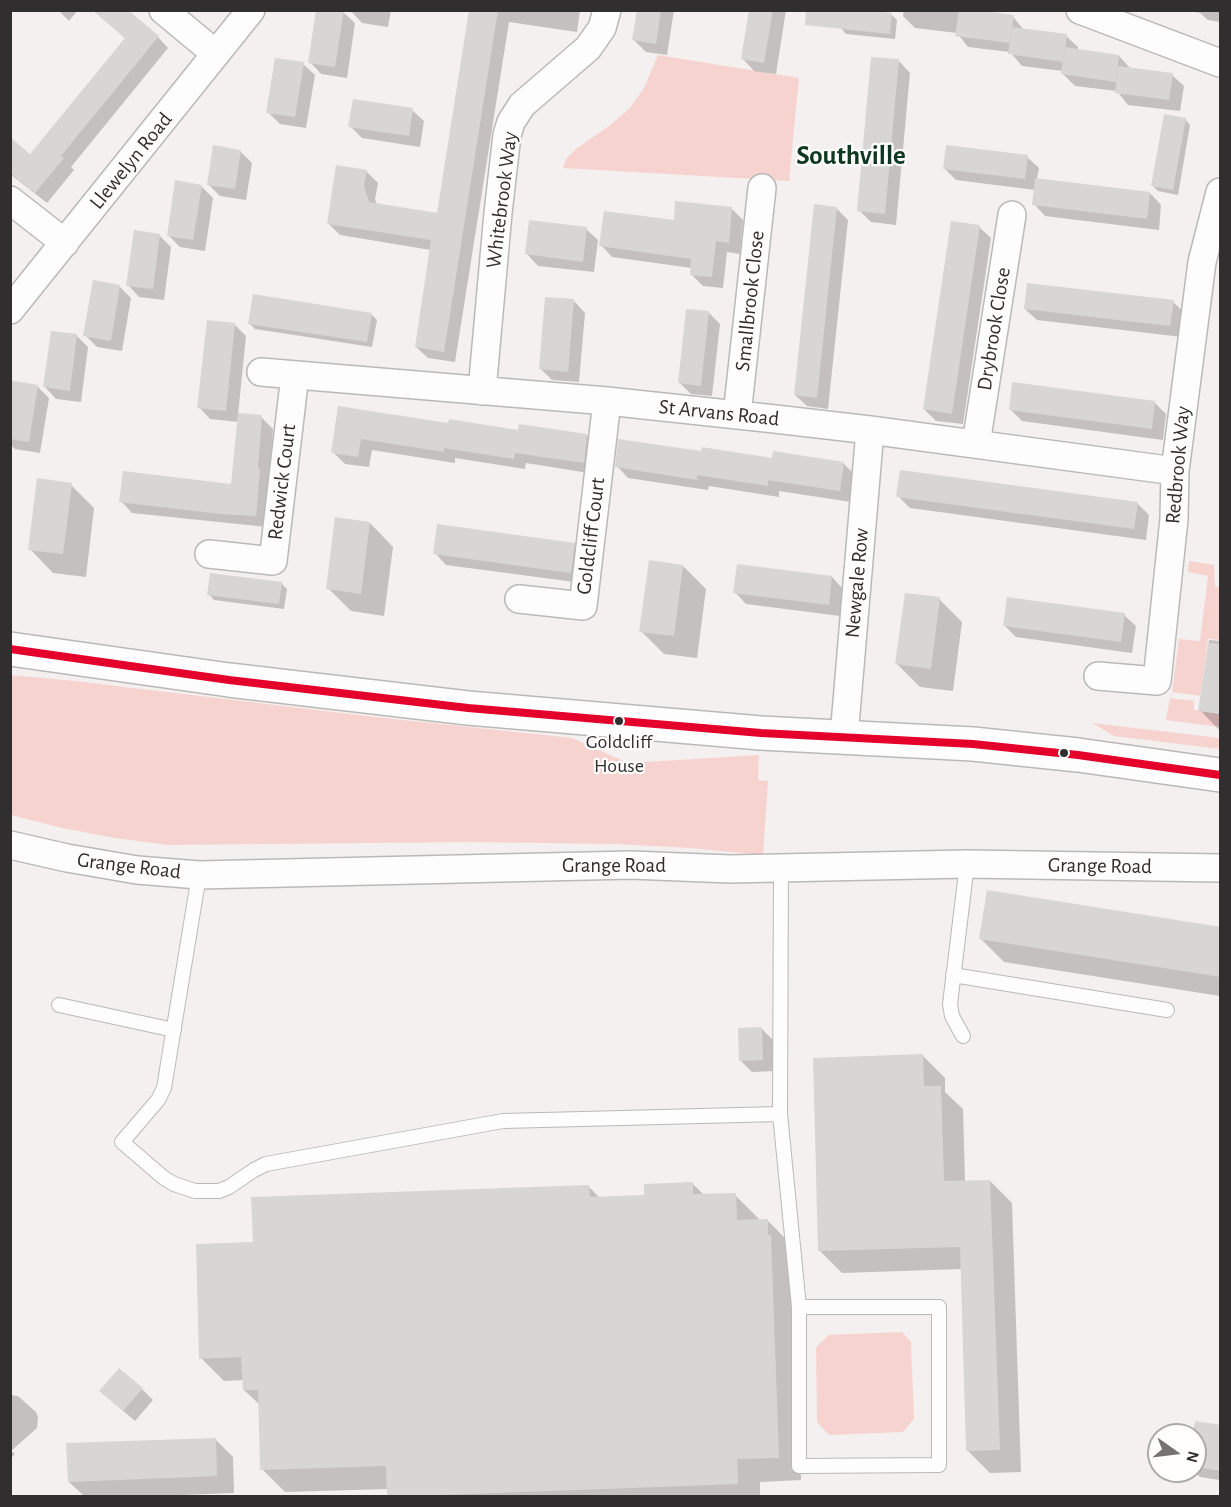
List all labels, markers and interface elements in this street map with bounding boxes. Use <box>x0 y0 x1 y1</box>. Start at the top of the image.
street label: Llewelyn Road <box>84 107 178 215</box>
street label: Whitebrook Way <box>481 130 523 270</box>
district label: Southville <box>796 140 906 172</box>
street label: Smallbrook Close <box>730 229 770 373</box>
street label: Drybrook Close <box>972 266 1016 392</box>
street label: St Arvans Road <box>658 394 780 432</box>
street label: Redbrook Way <box>1160 405 1196 525</box>
street label: Redwick Court <box>262 423 302 541</box>
street label: Goldcliff Court <box>571 476 611 596</box>
street label: Newgale Row <box>840 527 874 639</box>
marker: Goldcliff House <box>613 715 625 727</box>
place label: Goldcliff House <box>586 730 652 777</box>
unlabelled marker <box>1058 747 1070 759</box>
street label: Grange Road <box>76 847 182 885</box>
street label: Grange Road <box>1048 852 1152 880</box>
street label: Grange Road <box>562 853 666 879</box>
north arrow <box>1147 1423 1207 1483</box>
text: N <box>1183 1450 1202 1464</box>

